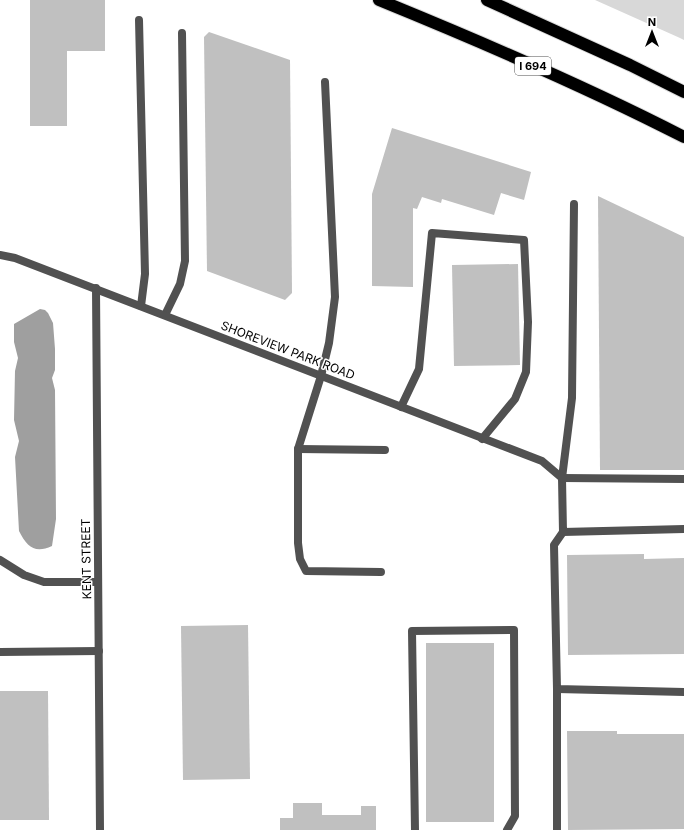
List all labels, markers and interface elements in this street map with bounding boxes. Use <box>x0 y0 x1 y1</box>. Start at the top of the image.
north arrow <box>632 12 672 52</box>
text: N <box>648 15 656 29</box>
road number: I 694 <box>515 57 551 75</box>
street label: SHOREVIEW PARK ROAD <box>219 318 357 382</box>
street label: KENT STREET <box>78 518 94 600</box>

